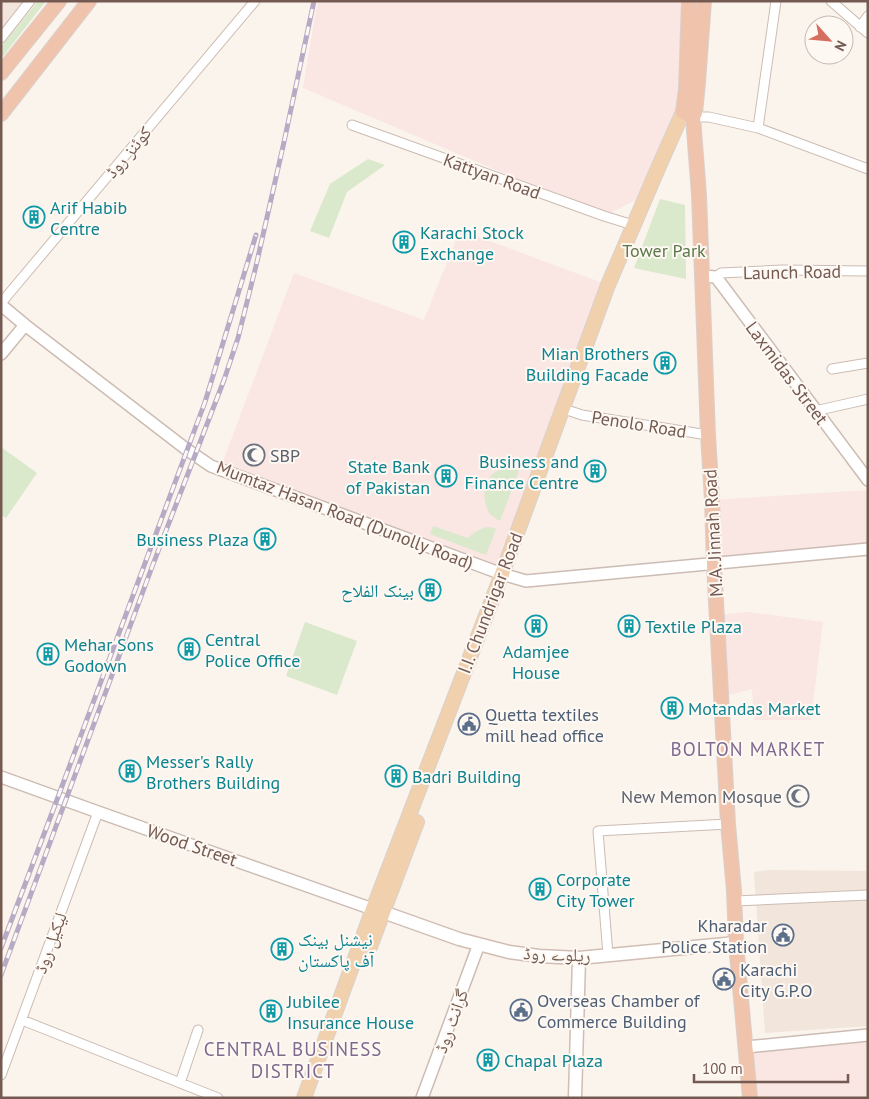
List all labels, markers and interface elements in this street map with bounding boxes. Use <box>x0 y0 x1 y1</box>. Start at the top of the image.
north arrow <box>804 15 854 65</box>
text: N <box>830 38 851 54</box>
street label: کوئنز روڈ <box>100 121 157 183</box>
street label: Kattyan Road <box>440 148 544 204</box>
place label: Arif Habib Centre <box>50 196 127 240</box>
building icon: Arif Habib Centre <box>22 205 46 229</box>
place label: Karachi Stock Exchange <box>420 221 524 265</box>
building icon: Karachi Stock Exchange <box>392 230 416 254</box>
park label: Tower Park <box>622 239 706 262</box>
street label: Launch Road <box>743 260 841 284</box>
street label: Laxmidas Street <box>741 317 833 429</box>
place label: Mian Brothers Building Facade <box>526 342 649 386</box>
building icon: Mian Brothers Building Facade <box>653 351 677 375</box>
street label: Penolo Road <box>590 405 688 443</box>
mosque icon: SBP <box>242 443 266 467</box>
place label: SBP <box>270 444 300 467</box>
place label: Business and Finance Centre <box>465 450 579 494</box>
street label: Mumtaz Hasan Road (Dunolly Road) <box>213 455 477 575</box>
place label: State Bank of Pakistan <box>346 455 430 499</box>
building icon: Business and Finance Centre <box>583 459 607 483</box>
building icon: State Bank of Pakistan <box>434 464 458 488</box>
street label: M.A. Jinnah Road <box>698 469 728 597</box>
building icon: Business Plaza <box>253 527 277 551</box>
place label: Business Plaza <box>136 528 249 551</box>
street label: I.I. Chundrigar Road <box>452 529 528 677</box>
building icon: بینک الفلاح <box>418 578 442 602</box>
place label: بینک الفلاح <box>341 579 414 603</box>
building icon: Adamjee House <box>524 614 548 638</box>
building icon: Textile Plaza <box>617 614 641 638</box>
place label: Textile Plaza <box>645 615 742 638</box>
place label: Central Police Office <box>205 628 300 672</box>
place label: Mehar Sons Godown <box>64 633 154 677</box>
building icon: Central Police Office <box>177 637 201 661</box>
place label: Adamjee House <box>503 640 569 684</box>
building icon: Mehar Sons Godown <box>36 642 60 666</box>
building icon: Motandas Market <box>660 696 684 720</box>
place label: Motandas Market <box>688 697 821 720</box>
place label: Quetta textiles mill head office <box>485 703 604 747</box>
public building icon: Quetta textiles mill head office <box>457 712 481 736</box>
district label: BOLTON MARKET <box>671 737 825 761</box>
place label: Messer's Rally Brothers Building <box>146 750 280 794</box>
building icon: Messer's Rally Brothers Building <box>118 759 142 783</box>
building icon: Badri Building <box>384 764 408 788</box>
place label: Badri Building <box>412 765 521 788</box>
mosque icon: New Memon Mosque <box>786 784 810 808</box>
place label: New Memon Mosque <box>621 785 782 808</box>
street label: Wood Street <box>144 819 240 871</box>
place label: Corporate City Tower <box>556 868 635 912</box>
building icon: Corporate City Tower <box>528 877 552 901</box>
street label: لیکیل روڈ <box>28 909 72 977</box>
place label: Kharadar Police Station <box>661 914 767 958</box>
public building icon: Kharadar Police Station <box>771 923 795 947</box>
place label: نیشنل بینک آف پاکستان <box>298 928 374 972</box>
building icon: نیشنل بینک آف پاکستان <box>270 937 294 961</box>
street label: ریلوے روڈ <box>523 941 591 967</box>
place label: Karachi City G.P.O <box>740 958 813 1002</box>
public building icon: Karachi City G.P.O <box>712 967 736 991</box>
street label: گرانٹ روڈ <box>429 985 473 1056</box>
place label: Overseas Chamber of Commerce Building <box>537 989 701 1033</box>
place label: Jubilee Insurance House <box>286 990 414 1034</box>
public building icon: Overseas Chamber of Commerce Building <box>509 998 533 1022</box>
building icon: Jubilee Insurance House <box>259 999 283 1023</box>
district label: CENTRAL BUSINESS DISTRICT <box>204 1037 382 1083</box>
building icon: Chapal Plaza <box>476 1048 500 1072</box>
place label: Chapal Plaza <box>504 1049 603 1072</box>
scale bar <box>694 1052 848 1084</box>
text: 100 m <box>702 1059 743 1078</box>

